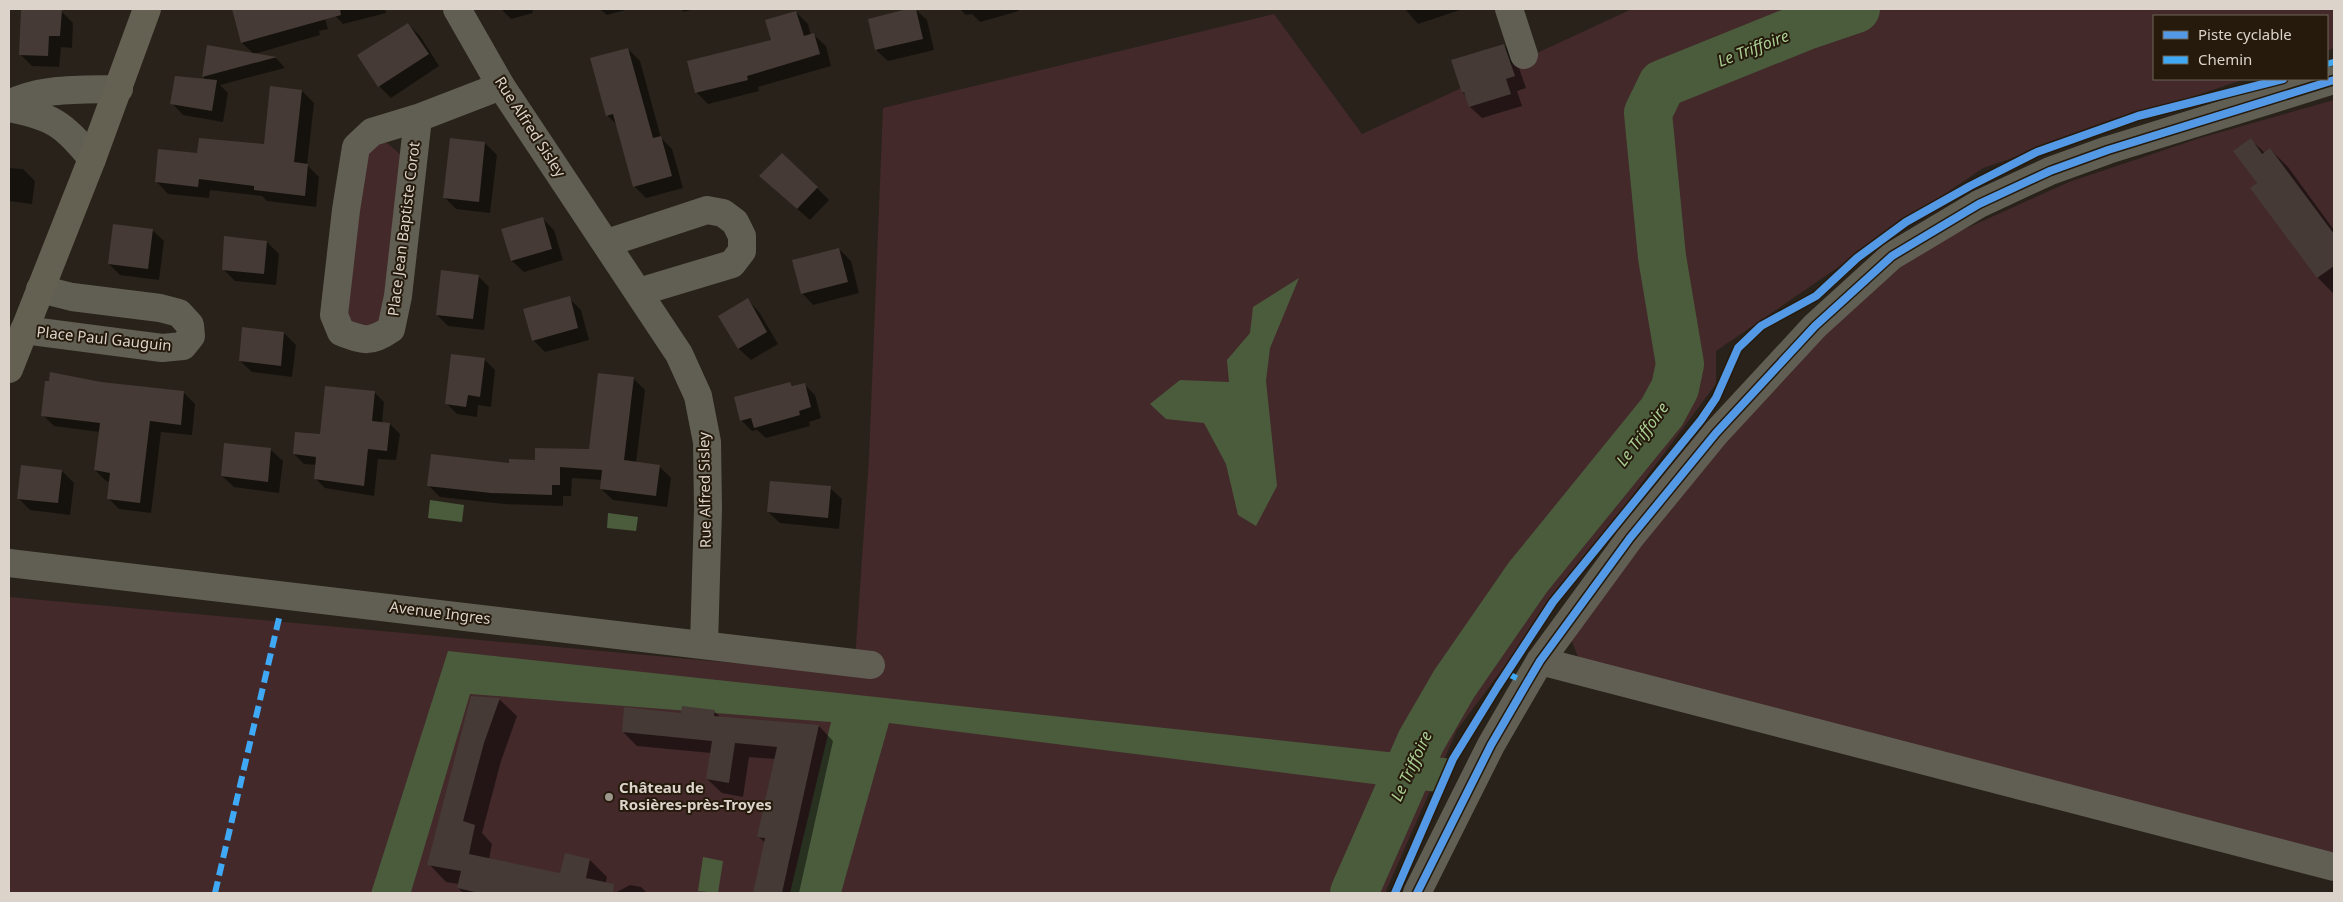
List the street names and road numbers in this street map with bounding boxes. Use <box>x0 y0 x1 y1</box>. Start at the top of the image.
street label: Rue Alfred Sisley <box>491 72 571 181</box>
street label: Place Jean Baptiste Corot <box>382 140 424 317</box>
street label: Place Paul Gauguin <box>36 321 173 355</box>
street label: Rue Alfred Sisley <box>693 431 715 548</box>
street label: Avenue Ingres <box>388 596 492 628</box>

